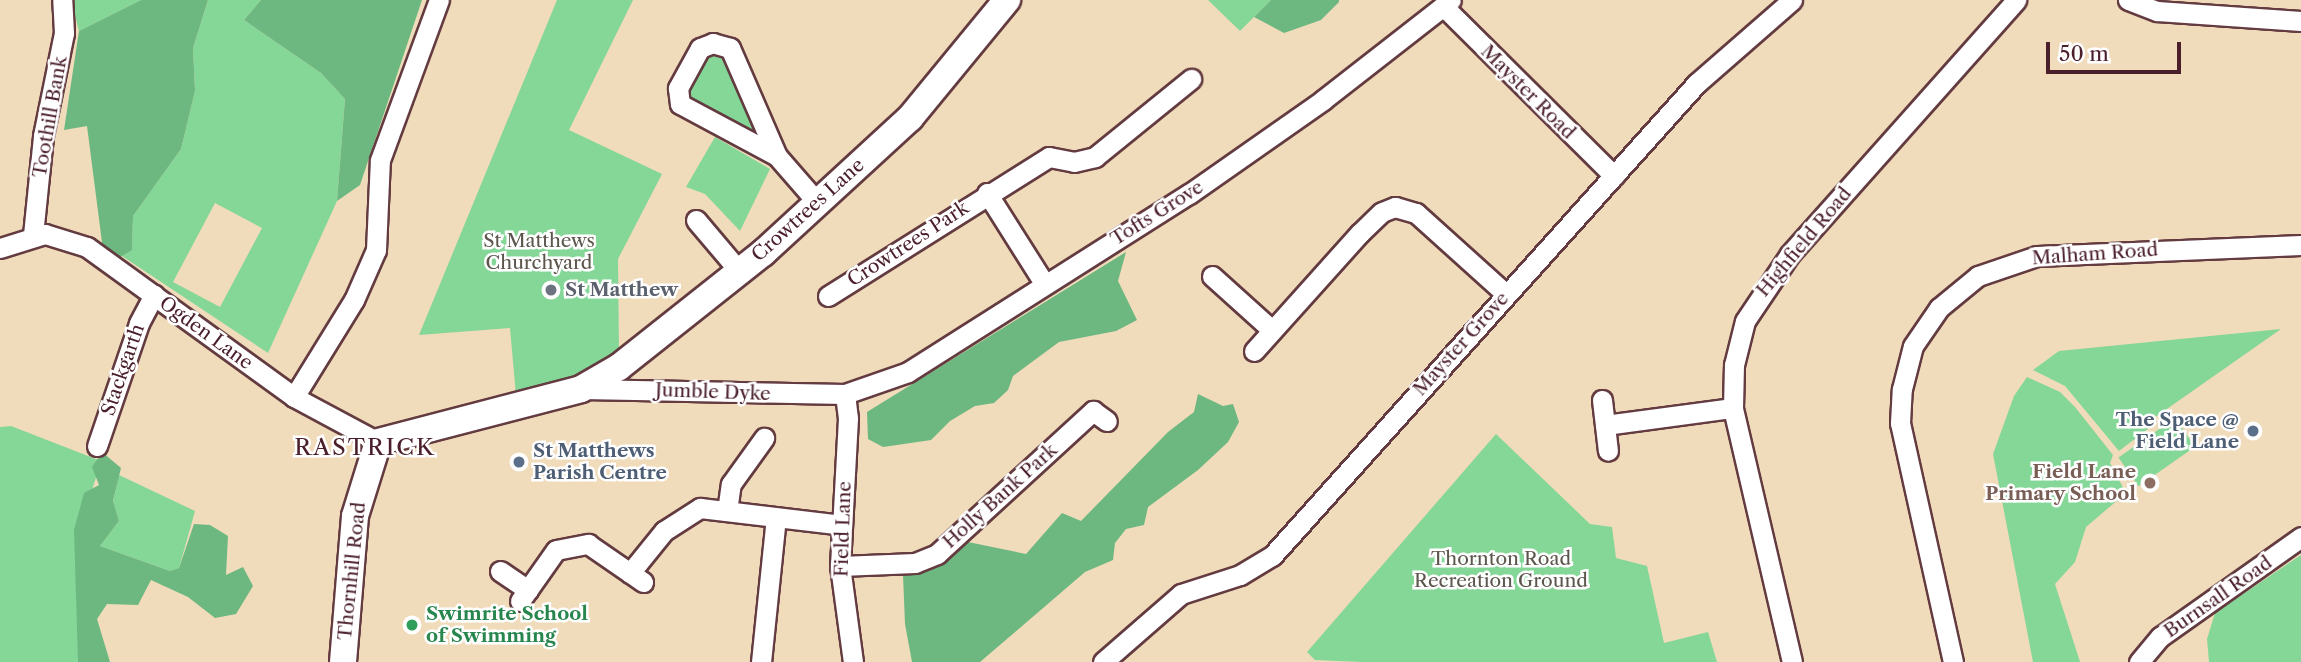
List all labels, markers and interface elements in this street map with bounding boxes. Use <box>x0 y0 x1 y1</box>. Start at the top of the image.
scale bar <box>2049 28 2184 72</box>
street label: Mayster Road <box>1476 40 1580 144</box>
text: 50 m <box>2059 41 2109 66</box>
street label: Toothill Bank <box>28 55 72 179</box>
street label: Crowtrees Lane <box>747 154 869 266</box>
street label: Tofts Grove <box>1106 176 1208 250</box>
street label: Highfield Road <box>1752 183 1856 301</box>
street label: Crowtrees Park <box>843 196 973 292</box>
park label: St Matthews Churchyard <box>483 230 595 274</box>
street label: Malham Road <box>2031 238 2159 270</box>
place label: St Matthew <box>565 279 678 301</box>
marker: St Matthew <box>543 282 559 298</box>
street label: Mayster Grove <box>1408 287 1514 401</box>
street label: Ogden Lane <box>155 291 257 375</box>
street label: Stackgarth <box>97 321 149 419</box>
street label: Jumble Dyke <box>655 379 771 405</box>
place label: The Space @ Field Lane <box>2116 409 2239 453</box>
marker: The Space @ Field Lane <box>2245 423 2261 439</box>
district label: RASTRICK <box>295 433 435 461</box>
street label: Holly Bank Park <box>938 438 1062 554</box>
place label: St Matthews Parish Centre <box>533 440 667 484</box>
marker: St Matthews Parish Centre <box>511 454 527 470</box>
place label: Field Lane Primary School <box>1985 461 2136 505</box>
marker: Field Lane Primary School <box>2142 475 2158 491</box>
street label: Field Lane <box>830 481 856 577</box>
street label: Thornhill Road <box>333 501 371 641</box>
park label: Thornton Road Recreation Ground <box>1414 548 1588 592</box>
street label: Burnsall Road <box>2160 551 2276 643</box>
place label: Swimrite School of Swimming <box>426 603 588 647</box>
marker: Swimrite School of Swimming <box>404 617 420 633</box>

